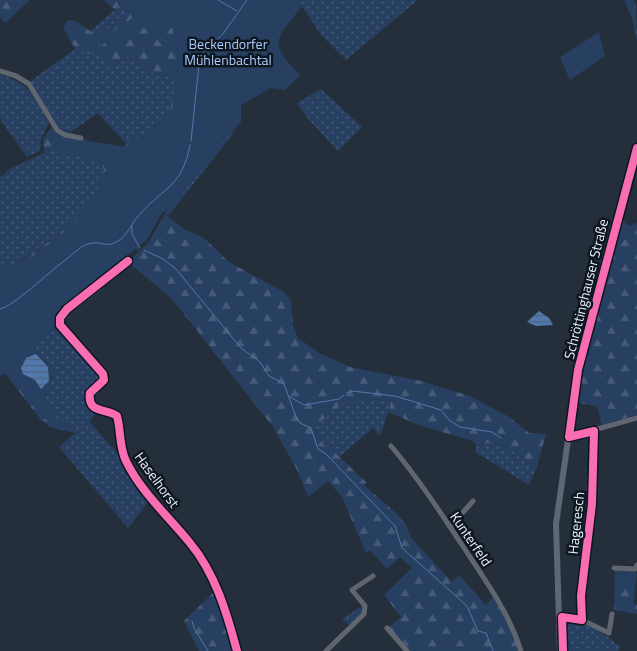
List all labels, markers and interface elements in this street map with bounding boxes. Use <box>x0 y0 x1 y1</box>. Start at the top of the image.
park label: Beckendorfer Mühlenbachtal <box>184 33 272 70</box>
street label: Schröttinghauser Straße <box>558 217 613 361</box>
street label: Haselhorst <box>130 447 185 512</box>
street label: Hageresch <box>562 491 589 555</box>
street label: Kunterfeld <box>445 507 497 570</box>

